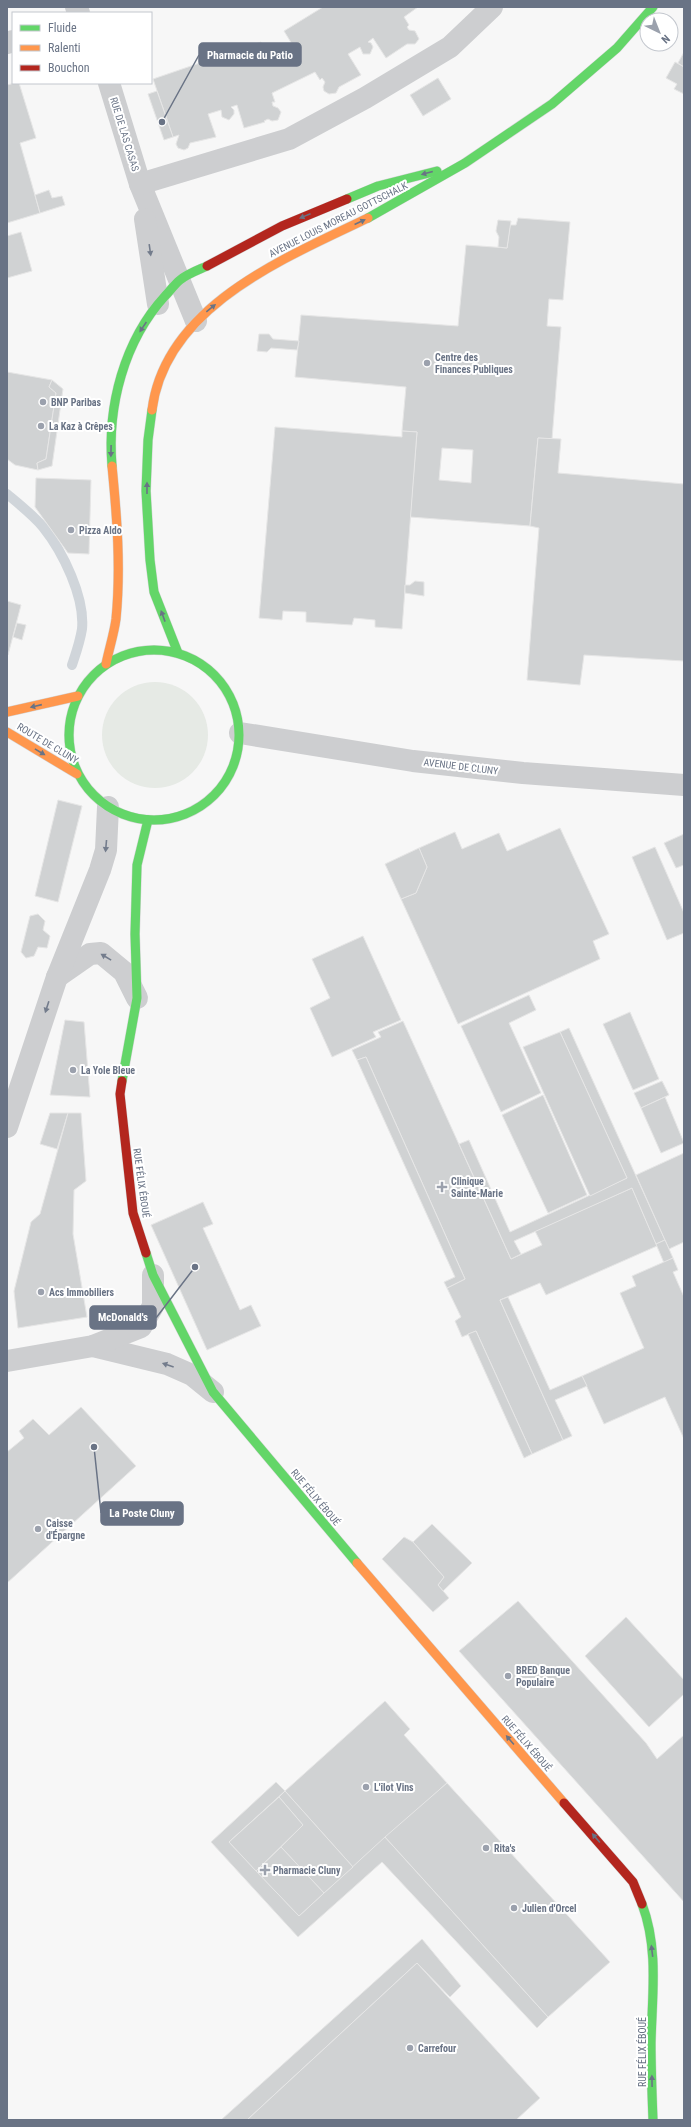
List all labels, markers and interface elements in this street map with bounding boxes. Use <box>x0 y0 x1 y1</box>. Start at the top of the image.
legend <box>12 12 152 84</box>
north arrow <box>639 12 679 52</box>
text: Fluide <box>48 21 77 35</box>
text: N <box>658 32 672 46</box>
text: Ralenti <box>48 41 81 55</box>
callout: Pharmacie du Patio <box>199 43 301 66</box>
text: Pharmacie du Patio <box>207 49 293 62</box>
text: Bouchon <box>48 61 90 75</box>
street label: RUE DE LAS CASAS <box>108 96 141 172</box>
one-way arrow <box>421 170 433 176</box>
street label: AVENUE LOUIS MOREAU GOTTSCHALK <box>267 179 410 259</box>
one-way arrow <box>298 214 310 220</box>
one-way arrow <box>354 219 365 225</box>
one-way arrow <box>147 244 153 256</box>
one-way arrow <box>206 304 217 313</box>
one-way arrow <box>139 322 147 332</box>
place label: Centre des Finances Publiques <box>435 352 513 375</box>
marker: Centre des Finances Publiques <box>422 358 432 368</box>
marker: BNP Paribas <box>38 397 48 407</box>
place label: BNP Paribas <box>51 397 102 408</box>
marker: La Kaz à Crêpes <box>36 421 46 431</box>
place label: La Kaz à Crêpes <box>49 421 113 432</box>
one-way arrow <box>108 445 114 458</box>
one-way arrow <box>144 481 150 494</box>
marker: Pizza Aldo <box>66 525 76 535</box>
place label: Pizza Aldo <box>79 525 122 536</box>
one-way arrow <box>160 610 166 622</box>
one-way arrow <box>30 703 42 709</box>
street label: ROUTE DE CLUNY <box>15 721 81 766</box>
one-way arrow <box>34 748 46 755</box>
street label: AVENUE DE CLUNY <box>423 756 500 777</box>
one-way arrow <box>102 840 109 852</box>
one-way arrow <box>101 953 111 961</box>
one-way arrow <box>44 1001 50 1013</box>
marker: La Yole Bleue <box>68 1065 78 1075</box>
place label: La Yole Bleue <box>81 1065 135 1076</box>
street label: RUE FÉLIX ÉBOUÉ <box>131 1147 153 1219</box>
place label: Clinique Sainte-Marie <box>451 1176 503 1199</box>
marker: Clinique Sainte-Marie <box>436 1181 448 1193</box>
marker: Acs Immobiliers <box>36 1287 46 1297</box>
place label: Acs Immobiliers <box>49 1287 115 1298</box>
callout: McDonald's <box>90 1306 156 1329</box>
text: McDonald's <box>98 1311 148 1324</box>
one-way arrow <box>162 1362 174 1368</box>
street label: RUE FÉLIX ÉBOUÉ <box>289 1466 343 1528</box>
callout: La Poste Cluny <box>101 1502 183 1525</box>
text: La Poste Cluny <box>109 1507 175 1520</box>
place label: Caisse d'Épargne <box>46 1518 85 1541</box>
marker: Caisse d'Épargne <box>33 1524 43 1534</box>
place label: BRED Banque Populaire <box>516 1665 570 1688</box>
marker: BRED Banque Populaire <box>503 1671 513 1681</box>
street label: RUE FÉLIX ÉBOUÉ <box>499 1713 555 1773</box>
one-way arrow <box>506 1735 515 1745</box>
marker: L'îlot Vins <box>361 1782 371 1792</box>
place label: L'îlot Vins <box>374 1782 414 1793</box>
one-way arrow <box>591 1833 600 1843</box>
marker: Rita's <box>481 1843 491 1853</box>
place label: Rita's <box>494 1843 516 1854</box>
marker: Pharmacie Cluny <box>260 1865 270 1875</box>
place label: Pharmacie Cluny <box>273 1865 341 1876</box>
marker: Julien d'Orcel <box>509 1903 519 1913</box>
place label: Julien d'Orcel <box>522 1903 577 1914</box>
one-way arrow <box>649 1945 656 1957</box>
street label: RUE FÉLIX ÉBOUÉ <box>636 2017 648 2087</box>
marker: Carrefour <box>405 2043 415 2053</box>
place label: Carrefour <box>418 2043 457 2054</box>
one-way arrow <box>649 2074 655 2087</box>

